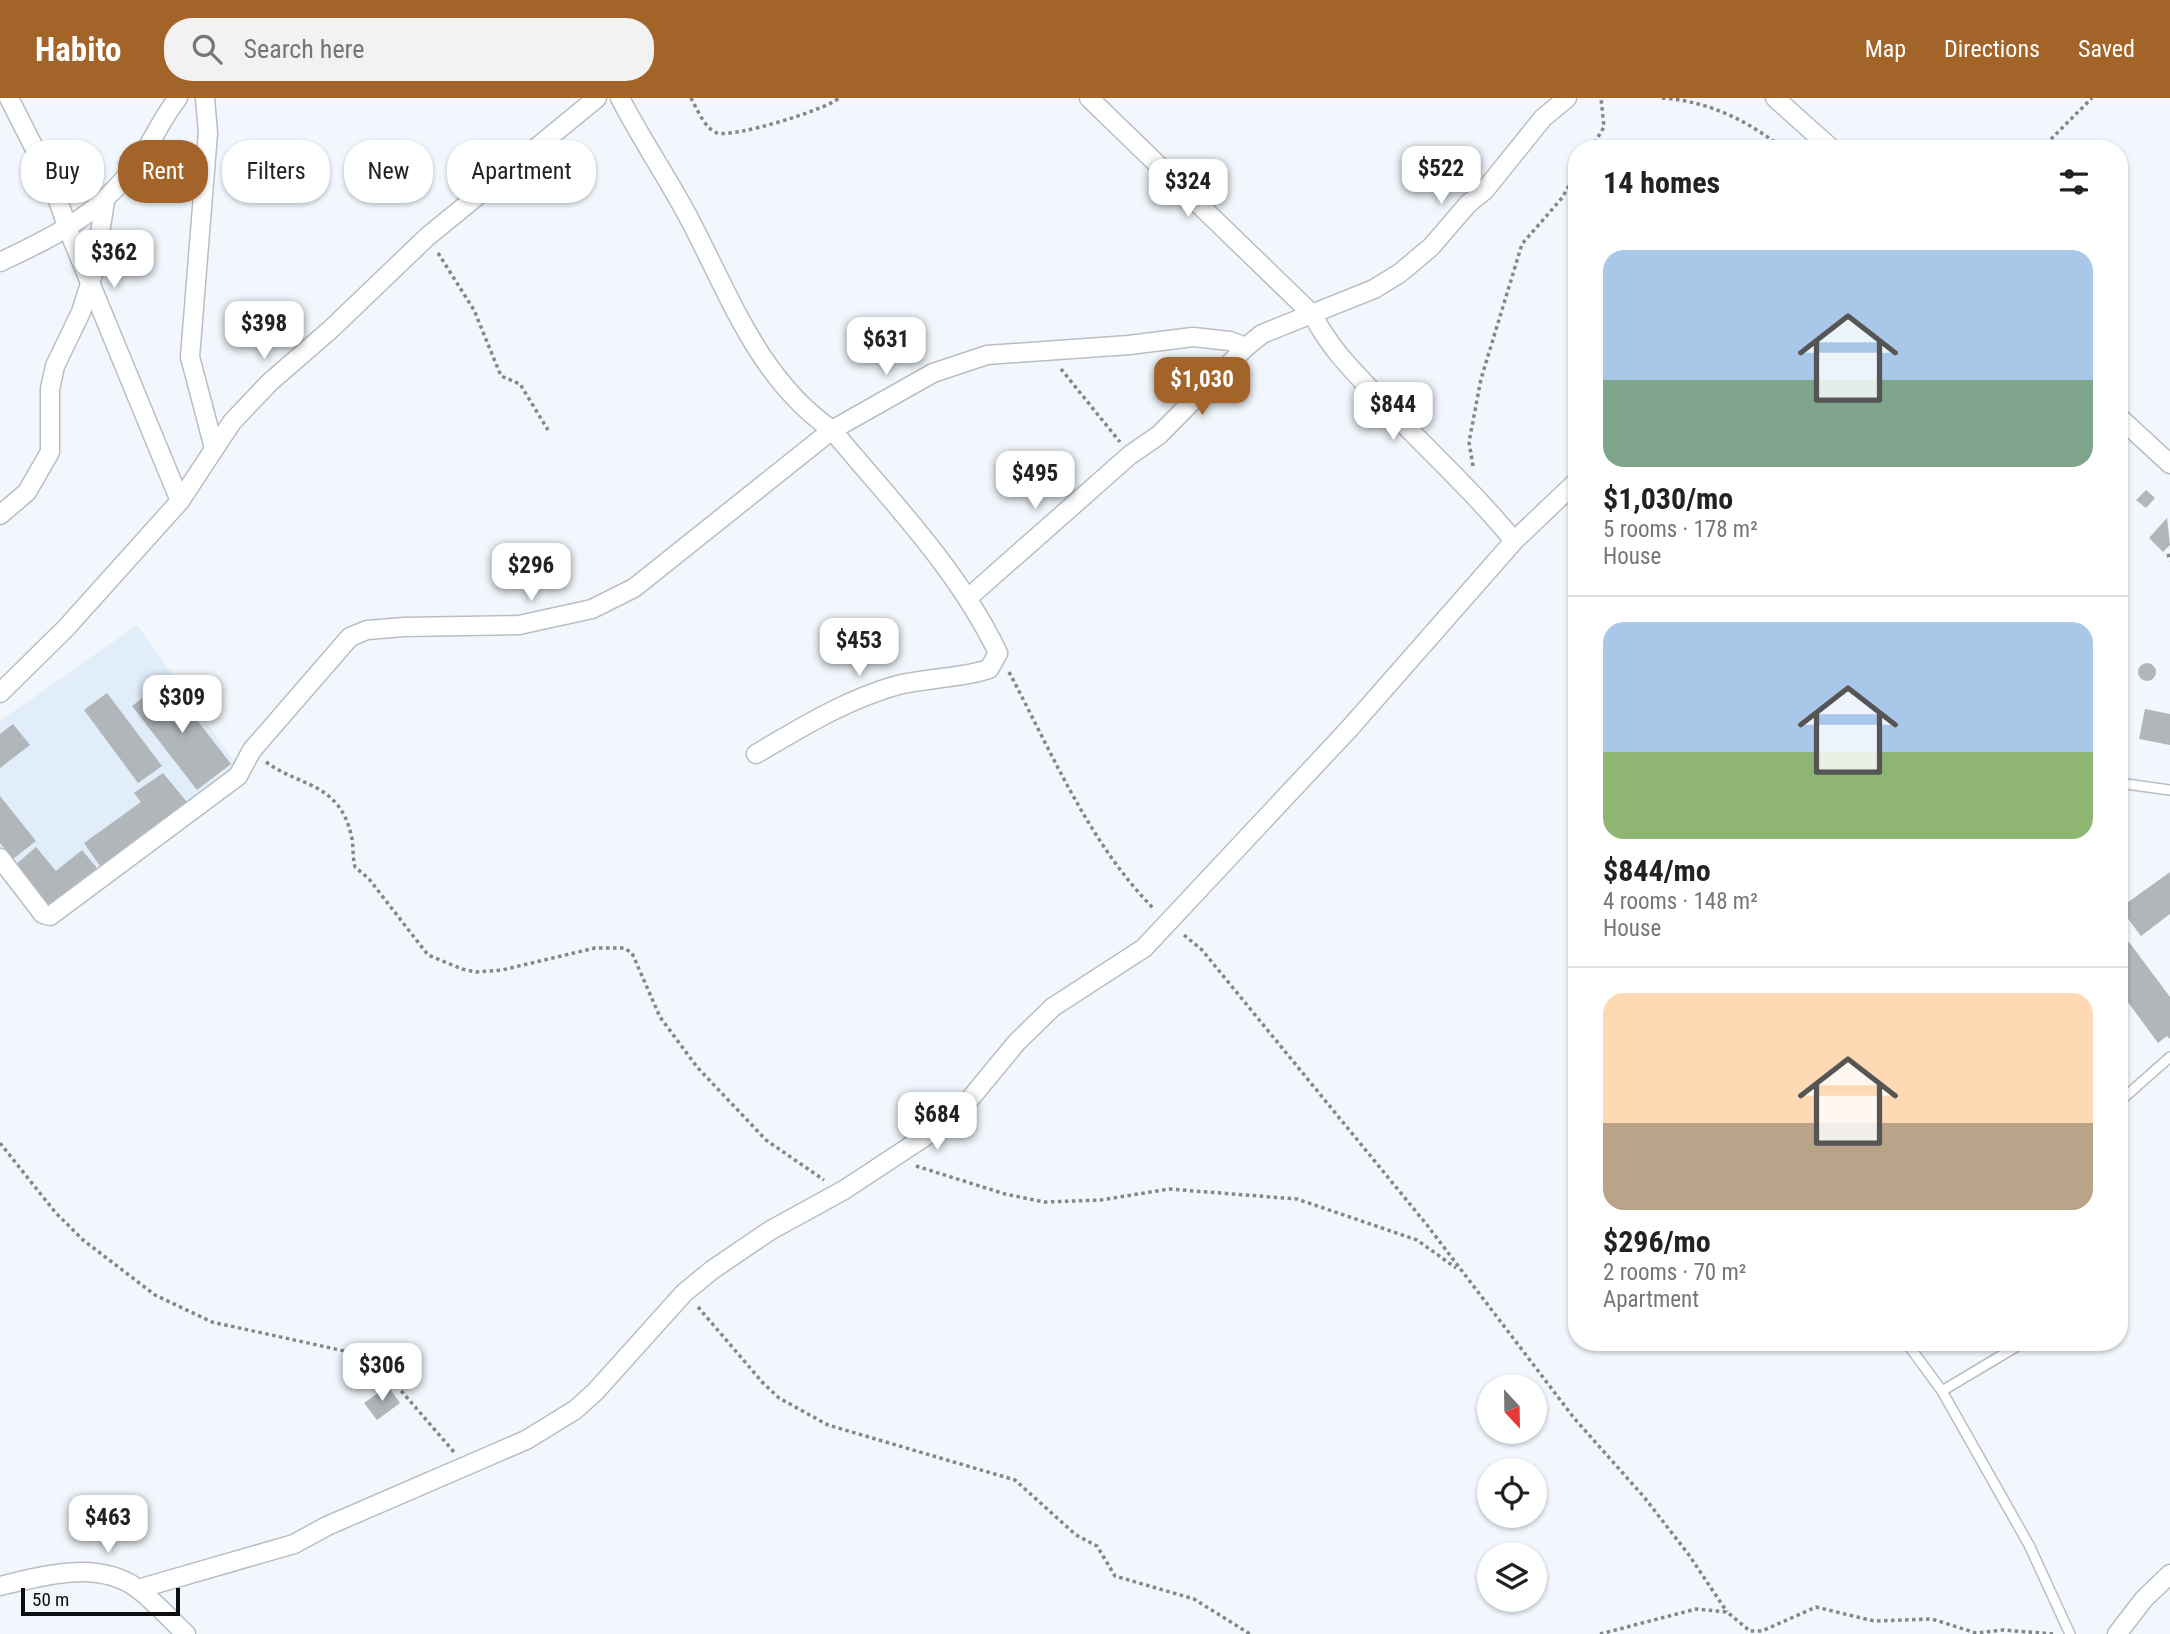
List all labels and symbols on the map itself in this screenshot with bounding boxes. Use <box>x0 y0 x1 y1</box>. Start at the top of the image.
pin: $522 <box>1400 146 1482 206</box>
pin: $324 <box>1147 159 1229 219</box>
pin: $362 <box>73 230 155 290</box>
pin: $398 <box>223 302 305 361</box>
pin: $631 <box>845 317 927 377</box>
pin: $1,030 <box>1145 358 1259 417</box>
pin: $844 <box>1352 382 1434 442</box>
pin: $495 <box>994 452 1076 511</box>
pin: $296 <box>490 544 572 603</box>
pin: $453 <box>818 618 900 678</box>
pin: $309 <box>141 676 223 735</box>
pin: $684 <box>896 1093 978 1152</box>
pin: $306 <box>341 1344 423 1403</box>
north arrow <box>1477 1374 1547 1444</box>
pin: $463 <box>67 1496 149 1555</box>
scale bar <box>21 1585 180 1617</box>

